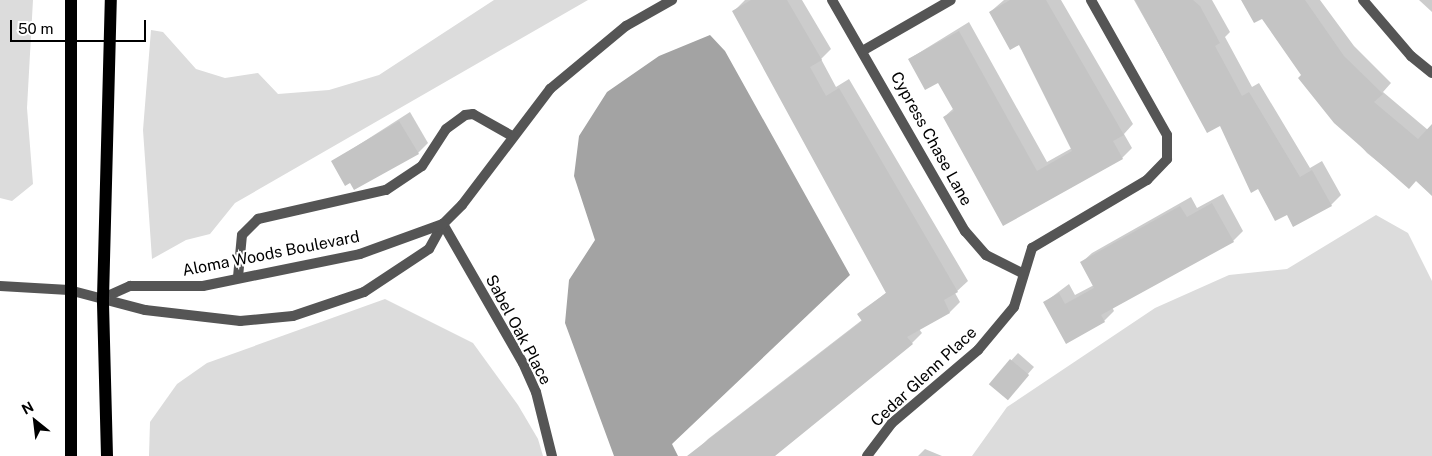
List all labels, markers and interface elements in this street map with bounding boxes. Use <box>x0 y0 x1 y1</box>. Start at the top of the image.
scale bar <box>12 10 149 42</box>
text: 50 m <box>18 20 53 37</box>
street label: Cypress Chase Lane <box>886 69 976 209</box>
street label: Aloma Woods Boulevard <box>181 227 361 281</box>
street label: Sabel Oak Place <box>481 272 555 388</box>
street label: Cedar Glenn Place <box>867 323 981 431</box>
north arrow <box>10 396 60 446</box>
text: N <box>19 398 36 418</box>

